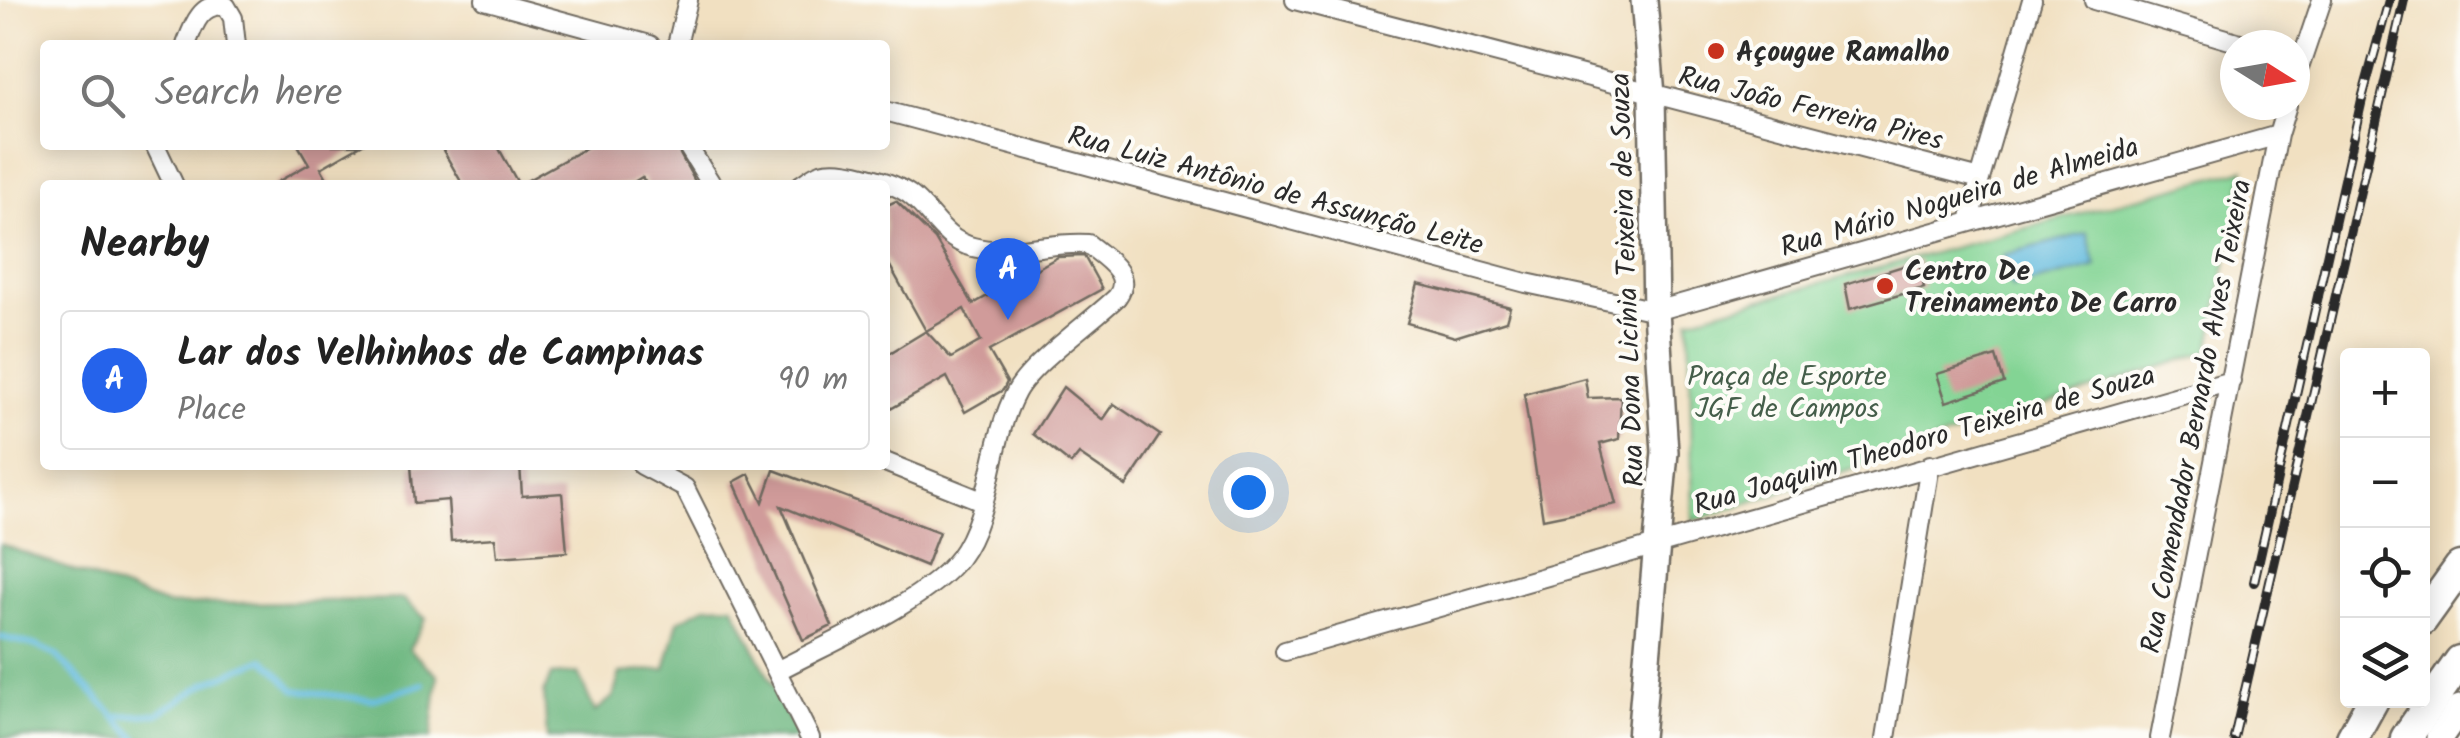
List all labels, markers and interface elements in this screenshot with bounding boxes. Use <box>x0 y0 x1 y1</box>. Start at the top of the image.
north arrow <box>2220 30 2310 120</box>
place label: Açougue Ramalho <box>1736 31 1950 76</box>
search box <box>40 40 890 150</box>
marker: Açougue Ramalho <box>1705 40 1727 62</box>
street label: Rua João Ferreira Pires <box>1673 55 1948 164</box>
text: Search here <box>155 65 342 125</box>
icon: search <box>75 68 130 123</box>
street label: Rua Dona Licínia Teixeira de Souza <box>1599 72 1658 488</box>
street label: Rua Luiz Antônio de Assunção Leite <box>1062 114 1489 269</box>
street label: Rua Mário Nogueira de Almeida <box>1775 126 2144 271</box>
street label: Rua Comendador Bernardo Alves Teixeira <box>2129 176 2266 657</box>
text: Nearby <box>80 212 209 279</box>
pin: A <box>976 238 1040 320</box>
place label: Centro De Treinamento De Carro <box>1905 250 2177 327</box>
marker: Centro De Treinamento De Carro <box>1874 275 1896 297</box>
text: Lar dos Velhinhos de Campinas <box>177 325 704 385</box>
map controls <box>2340 348 2430 708</box>
button: + <box>2340 348 2430 438</box>
street label: Rua Joaquim Theodoro Teixeira de Souza <box>1689 354 2161 529</box>
text: A <box>104 355 125 406</box>
text: 90 m <box>778 355 848 406</box>
park label: Praça de Esporte JGF de Campos <box>1687 355 1887 432</box>
text: Place <box>177 385 246 436</box>
button: − <box>2340 438 2430 528</box>
your location <box>1223 467 1274 518</box>
button: locate <box>2340 528 2430 618</box>
button: layers <box>2340 618 2430 708</box>

